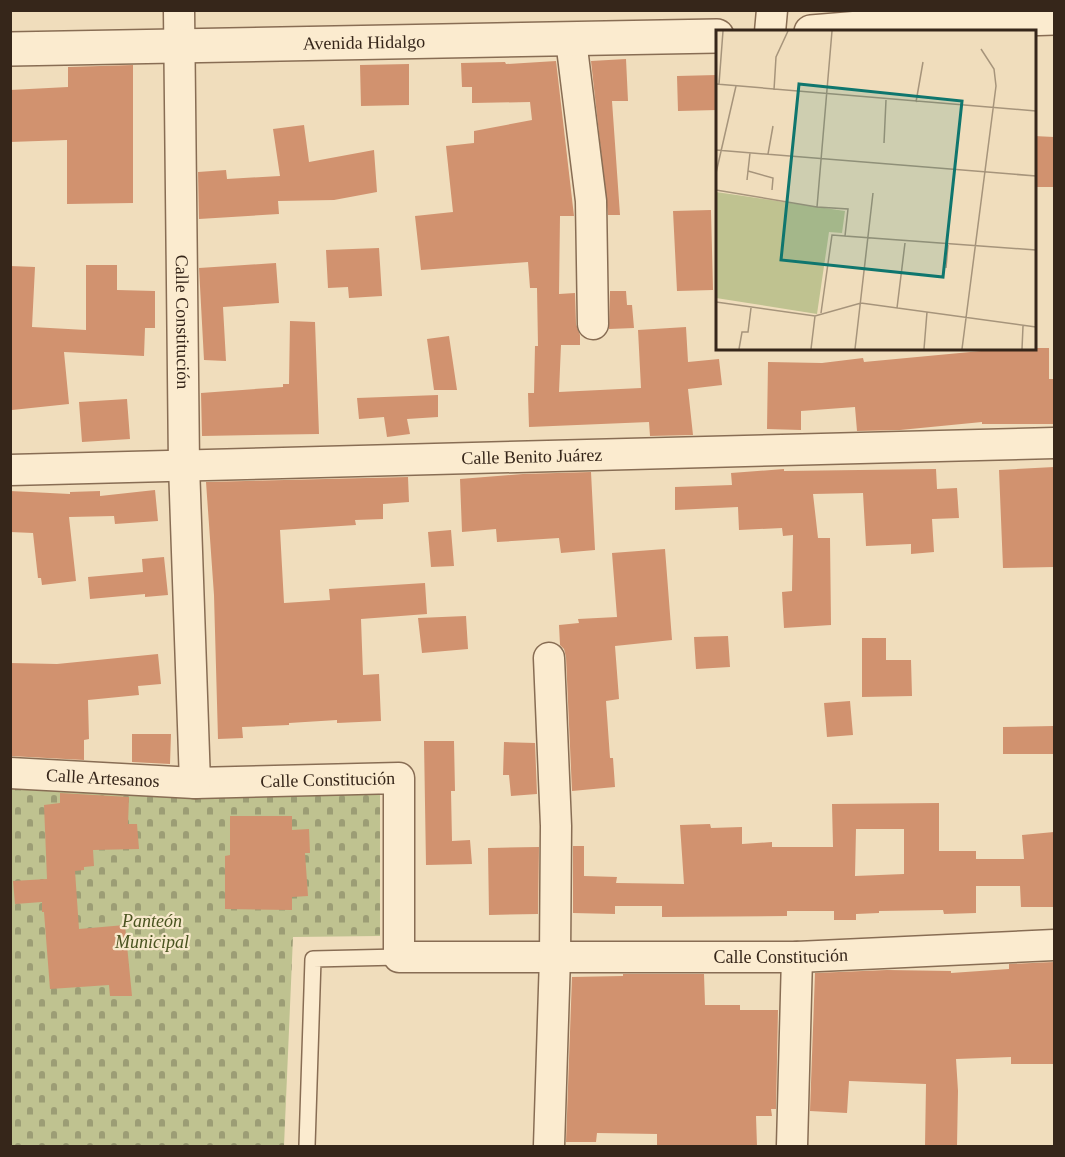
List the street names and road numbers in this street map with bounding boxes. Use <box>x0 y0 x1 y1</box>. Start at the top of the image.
street label: Avenida Hidalgo <box>303 31 425 54</box>
street label: Calle Constitución <box>172 255 193 389</box>
street label: Calle Benito Juárez <box>461 445 603 468</box>
street label: Calle Artesanos <box>46 765 160 791</box>
street label: Calle Constitución <box>260 768 395 791</box>
street label: Calle Constitución <box>713 945 848 967</box>

